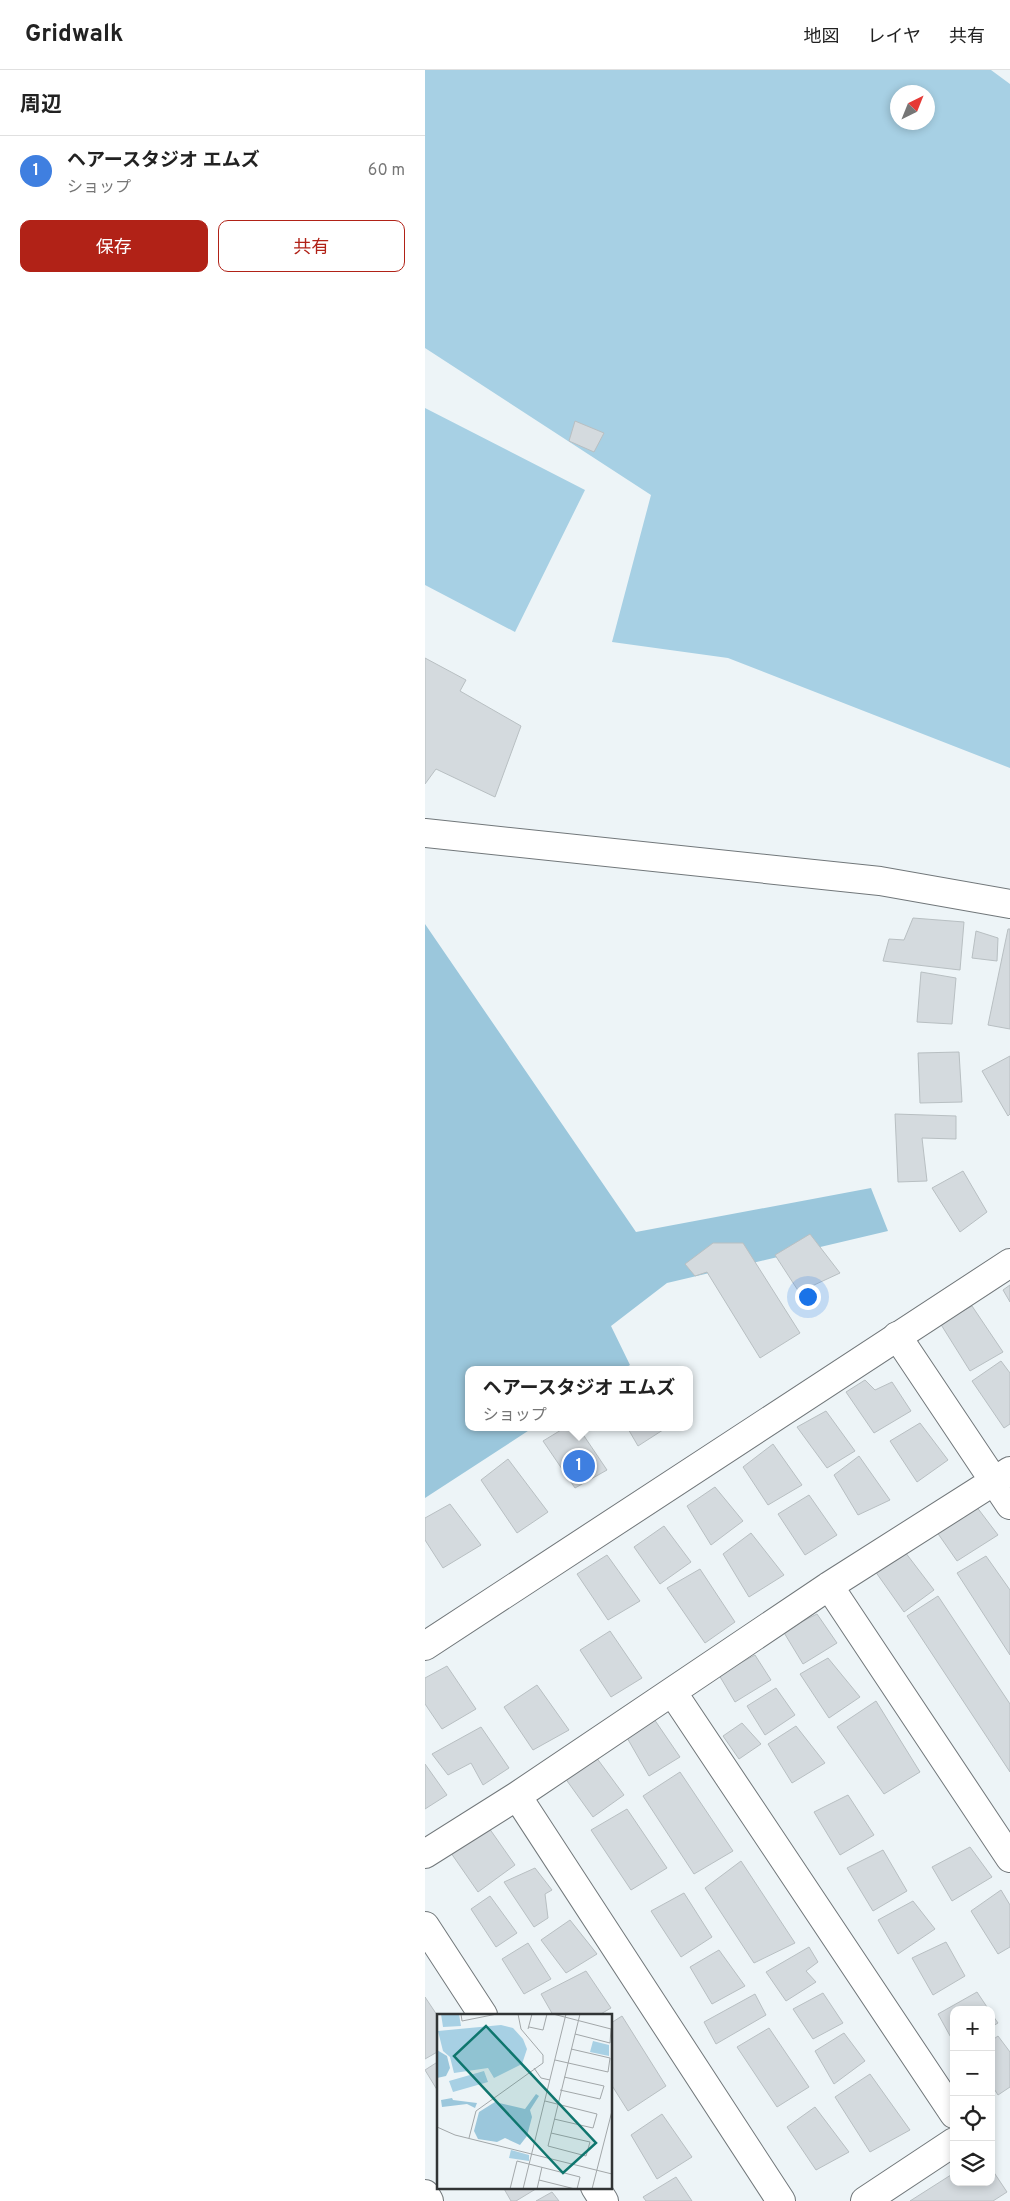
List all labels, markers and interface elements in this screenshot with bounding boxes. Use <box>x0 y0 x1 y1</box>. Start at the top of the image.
text: Gridwalk <box>25 20 123 50</box>
text: 地図 <box>804 26 840 49</box>
text: レイヤ <box>868 26 921 49</box>
text: 共有 <box>949 26 985 49</box>
north arrow <box>890 85 935 130</box>
text: 周辺 <box>20 92 62 119</box>
text: ヘアースタジオ エムズ <box>67 149 260 173</box>
text: 1 <box>33 161 39 181</box>
text: 60 m <box>368 161 405 181</box>
text: ショップ <box>67 178 131 198</box>
button: 保存 <box>20 220 208 272</box>
button: 共有 <box>218 220 405 272</box>
your location <box>795 1284 821 1310</box>
popup <box>465 1366 693 1431</box>
text: ヘアースタジオ エムズ <box>483 1377 675 1401</box>
text: ショップ <box>483 1406 547 1426</box>
pin: 1 <box>563 1447 595 1485</box>
map controls <box>950 2006 995 2186</box>
button: + <box>950 2006 995 2051</box>
inset map <box>437 2014 613 2188</box>
button: − <box>950 2051 995 2096</box>
button: locate <box>950 2096 995 2141</box>
button: layers <box>950 2141 995 2186</box>

